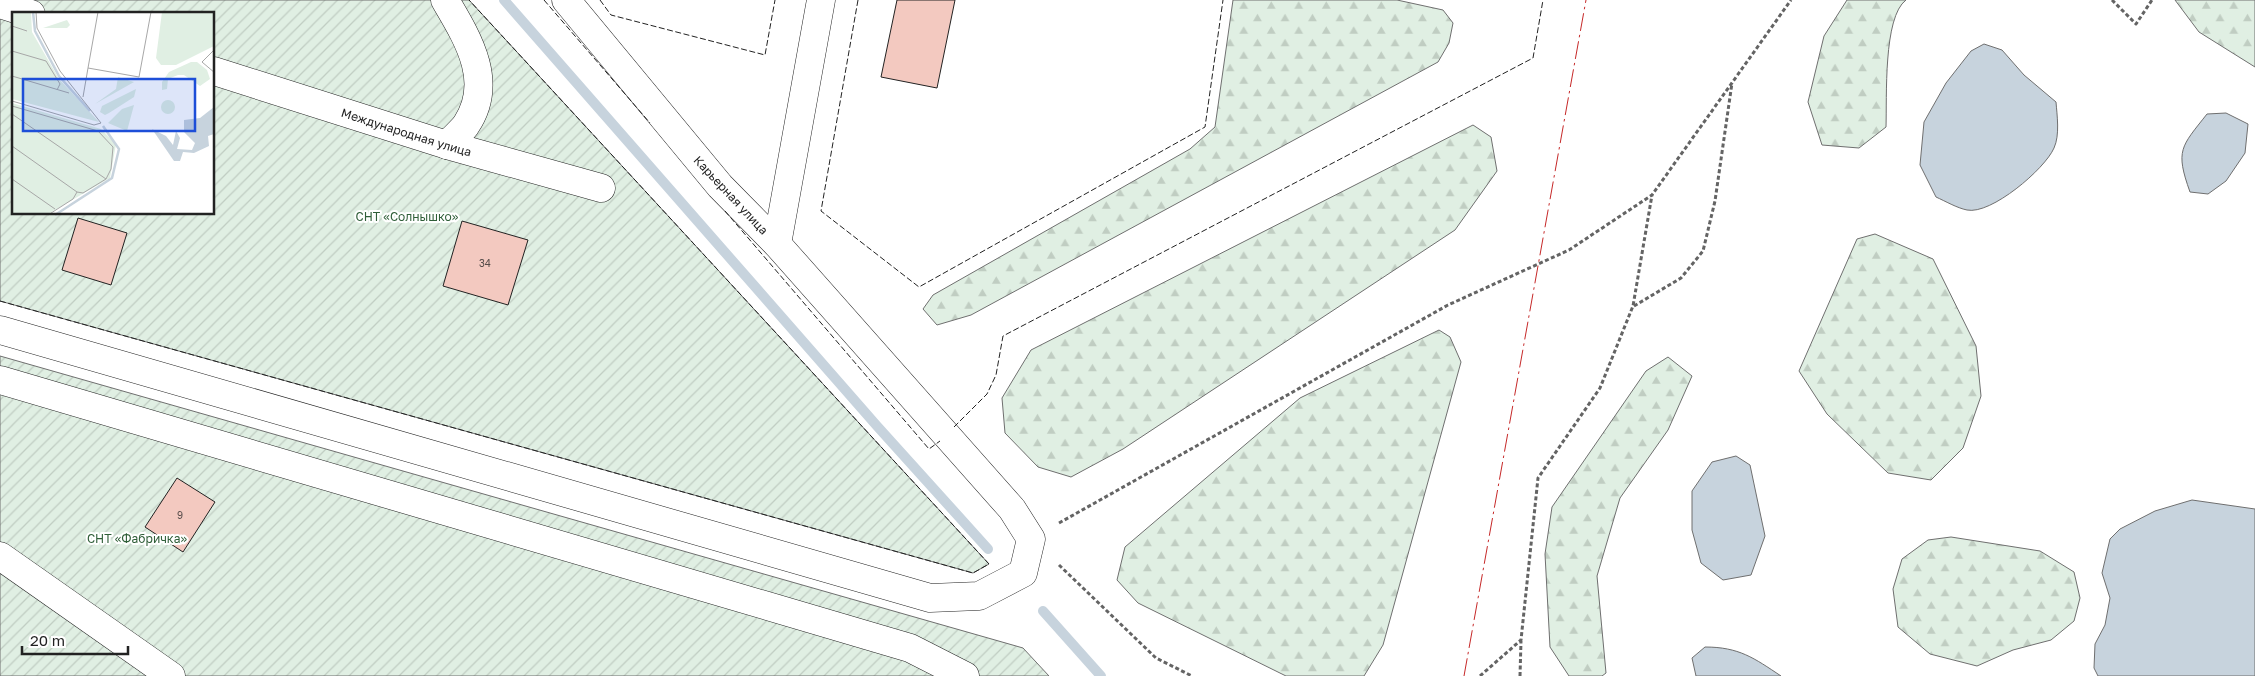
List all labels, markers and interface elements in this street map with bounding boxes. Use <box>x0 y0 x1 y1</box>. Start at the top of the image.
inset map <box>12 12 215 215</box>
street label: Международная улица <box>340 104 473 159</box>
street label: Карьерная улица <box>691 152 771 238</box>
park label: СНТ «Солнышко» <box>356 209 459 224</box>
house number: 34 <box>479 257 491 269</box>
house number: 9 <box>177 509 183 521</box>
park label: СНТ «Фабричка» <box>87 531 187 546</box>
scale bar <box>22 624 129 656</box>
text: 20 m <box>30 631 65 649</box>

